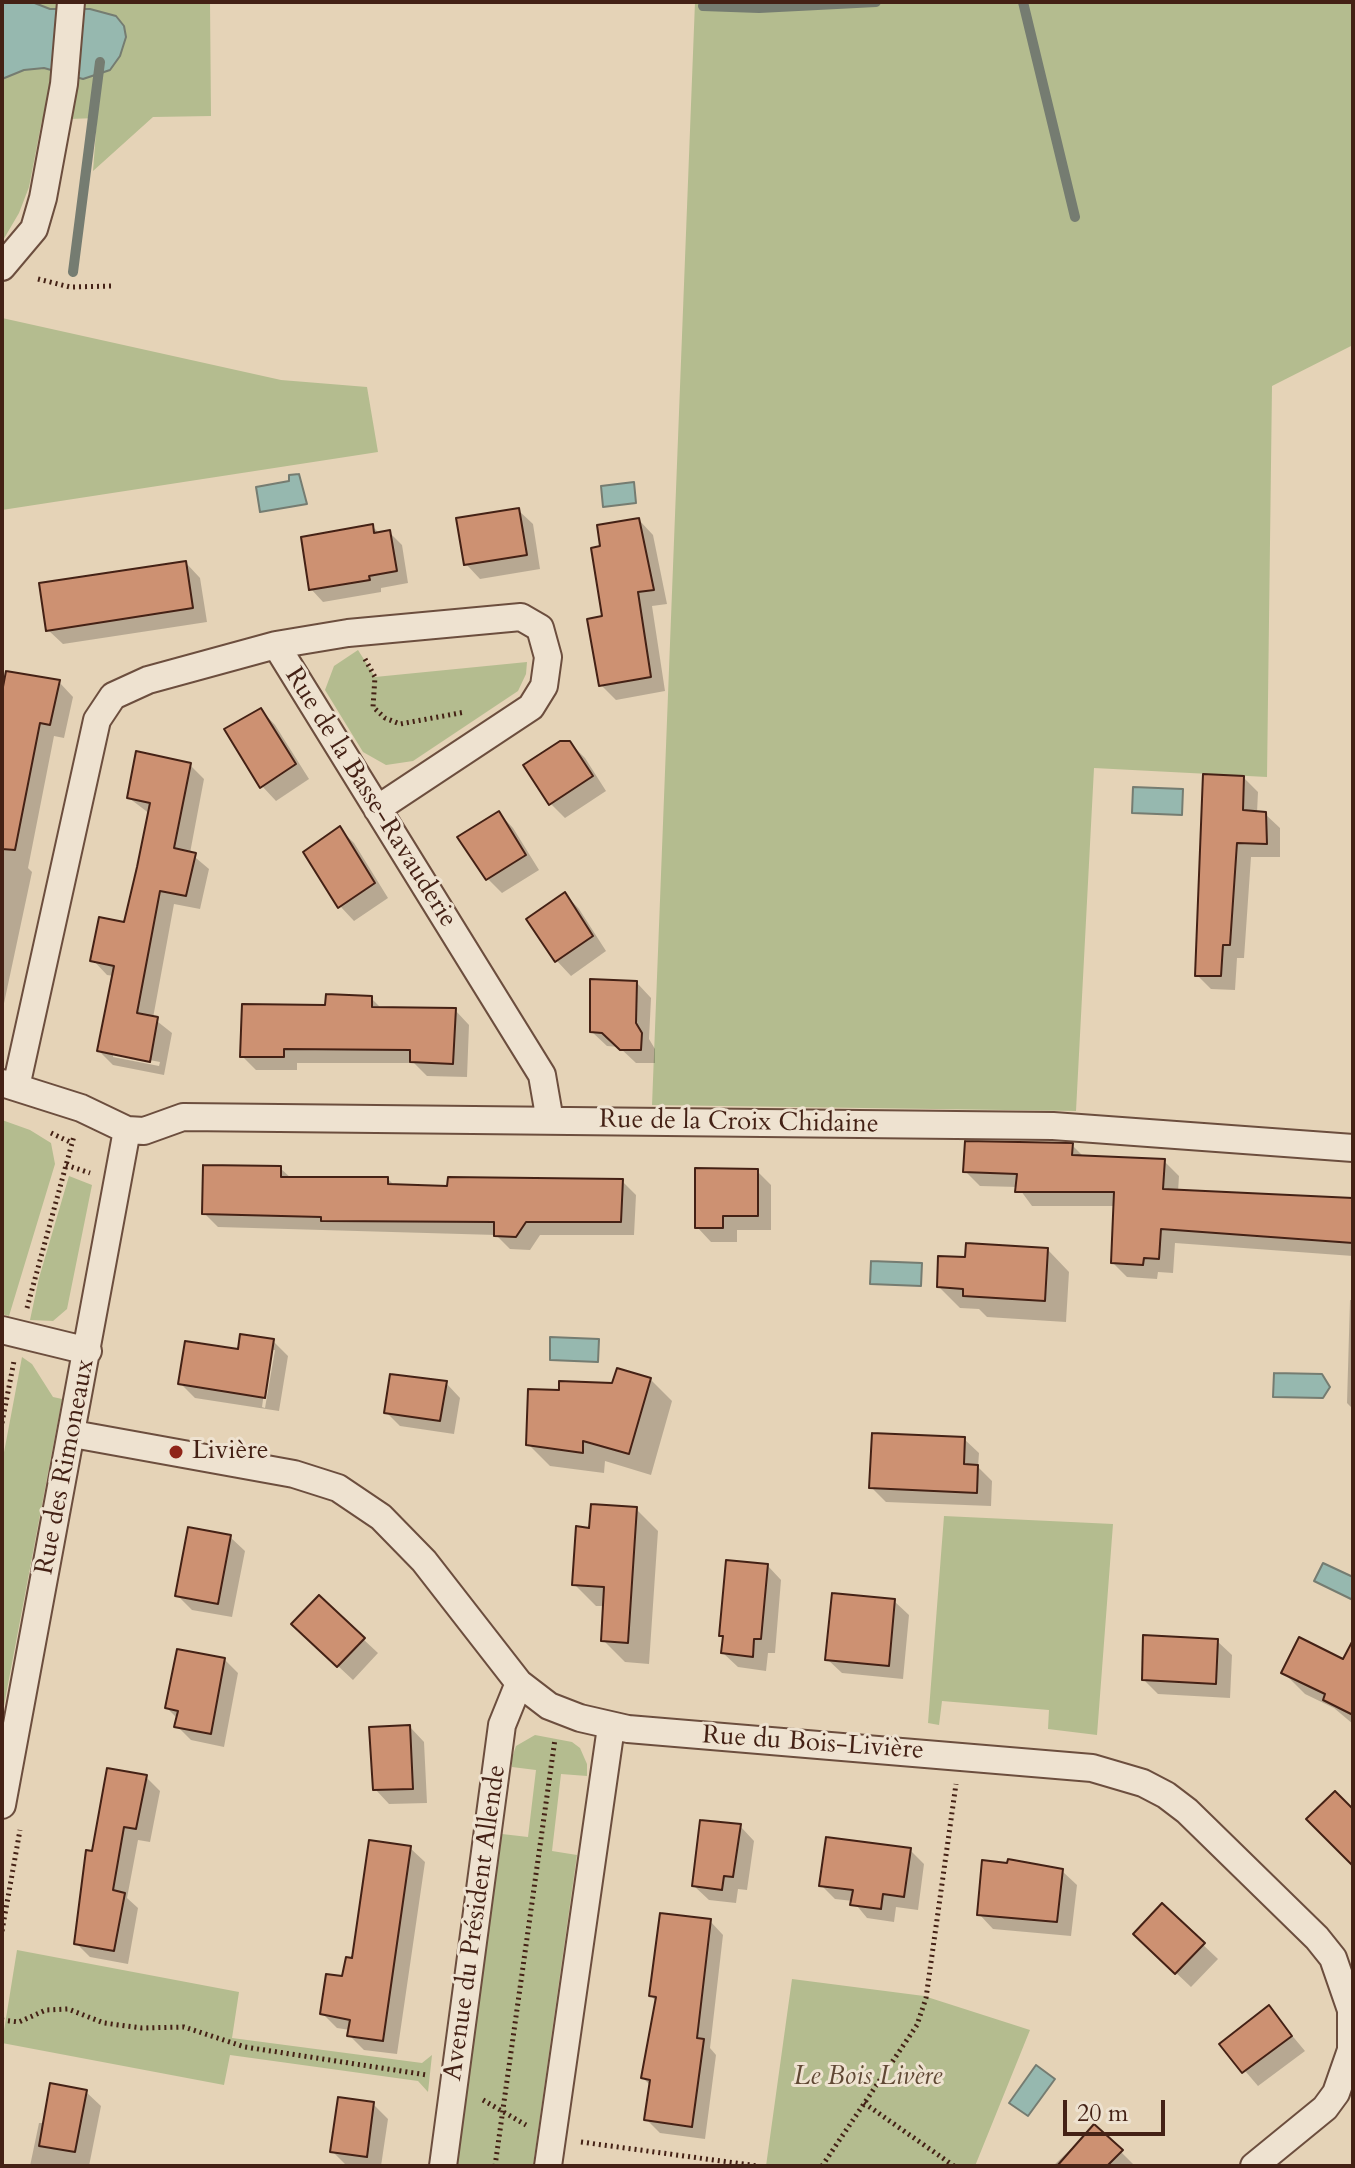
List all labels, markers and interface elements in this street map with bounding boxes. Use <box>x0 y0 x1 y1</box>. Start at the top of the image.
street label: Rue de la Basse-Ravauderie <box>277 662 463 934</box>
street label: Rue de la Croix Chidaine <box>599 1105 879 1141</box>
street label: Rue des Rimoneaux <box>30 1357 102 1577</box>
place label: Livière <box>192 1436 269 1468</box>
marker: Livière <box>167 1443 185 1461</box>
street label: Rue du Bois-Livière <box>701 1721 925 1767</box>
street label: Avenue du Président Allende <box>438 1763 514 2083</box>
park label: Le Bois Livère <box>794 2062 942 2094</box>
scale bar <box>1067 2084 1169 2134</box>
text: 20 m <box>1077 2097 1128 2130</box>

